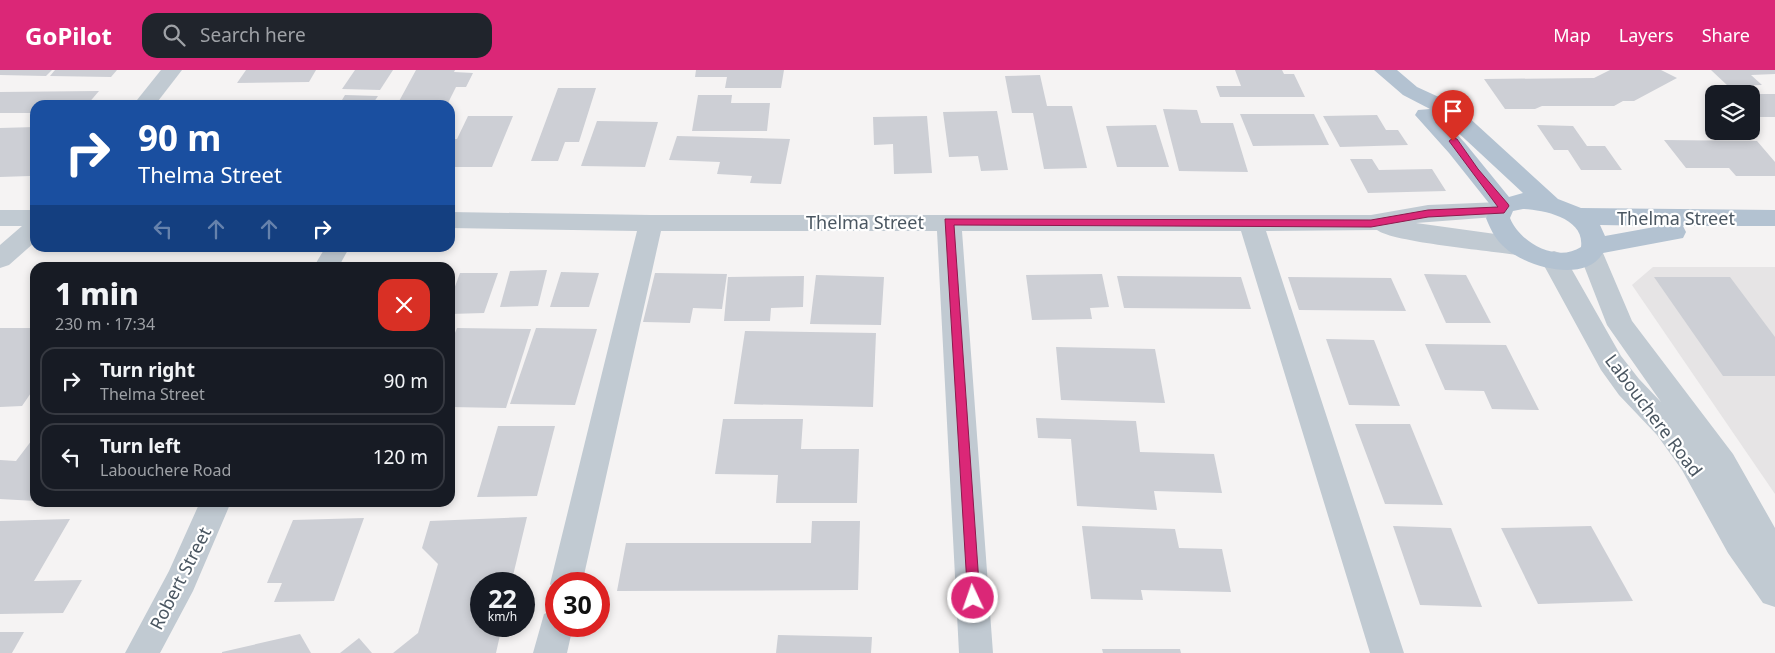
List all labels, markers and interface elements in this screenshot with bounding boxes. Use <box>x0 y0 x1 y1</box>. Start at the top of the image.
search box <box>142 13 492 58</box>
text: GoPilot <box>25 19 112 52</box>
icon: search <box>160 21 188 49</box>
text: Search here <box>200 22 306 48</box>
text: Map <box>1553 23 1591 47</box>
text: Layers <box>1619 23 1674 47</box>
text: Share <box>1702 23 1750 47</box>
map controls <box>1705 85 1760 140</box>
button: layers <box>1705 85 1760 140</box>
pin <box>1432 90 1474 141</box>
icon: arrive <box>1439 97 1467 125</box>
text: 90 m <box>138 114 221 161</box>
icon: right <box>55 120 120 185</box>
text: Thelma Street <box>138 159 282 189</box>
street label: Thelma Street <box>1617 206 1735 230</box>
street label: Thelma Street <box>806 210 924 234</box>
icon: left <box>149 215 177 243</box>
icon: ahead <box>202 215 230 243</box>
icon: ahead <box>255 215 283 243</box>
icon: right <box>308 215 336 243</box>
text: 1 min <box>55 273 139 314</box>
button: close <box>378 279 430 331</box>
text: 230 m · 17:34 <box>55 313 155 335</box>
street label: Labouchere Road <box>1600 349 1708 481</box>
text: Turn right <box>100 357 195 383</box>
icon: right <box>57 367 85 395</box>
text: 90 m <box>384 368 428 394</box>
text: Thelma Street <box>100 383 205 405</box>
text: Turn left <box>100 433 181 459</box>
icon: left <box>57 443 85 471</box>
text: 120 m <box>373 444 428 470</box>
text: Labouchere Road <box>100 459 231 481</box>
street label: Robert Street <box>144 522 216 633</box>
position arrow <box>946 571 998 623</box>
speed limit sign: 30 <box>545 572 610 637</box>
text: 22 <box>488 581 517 615</box>
text: km/h <box>488 608 517 625</box>

